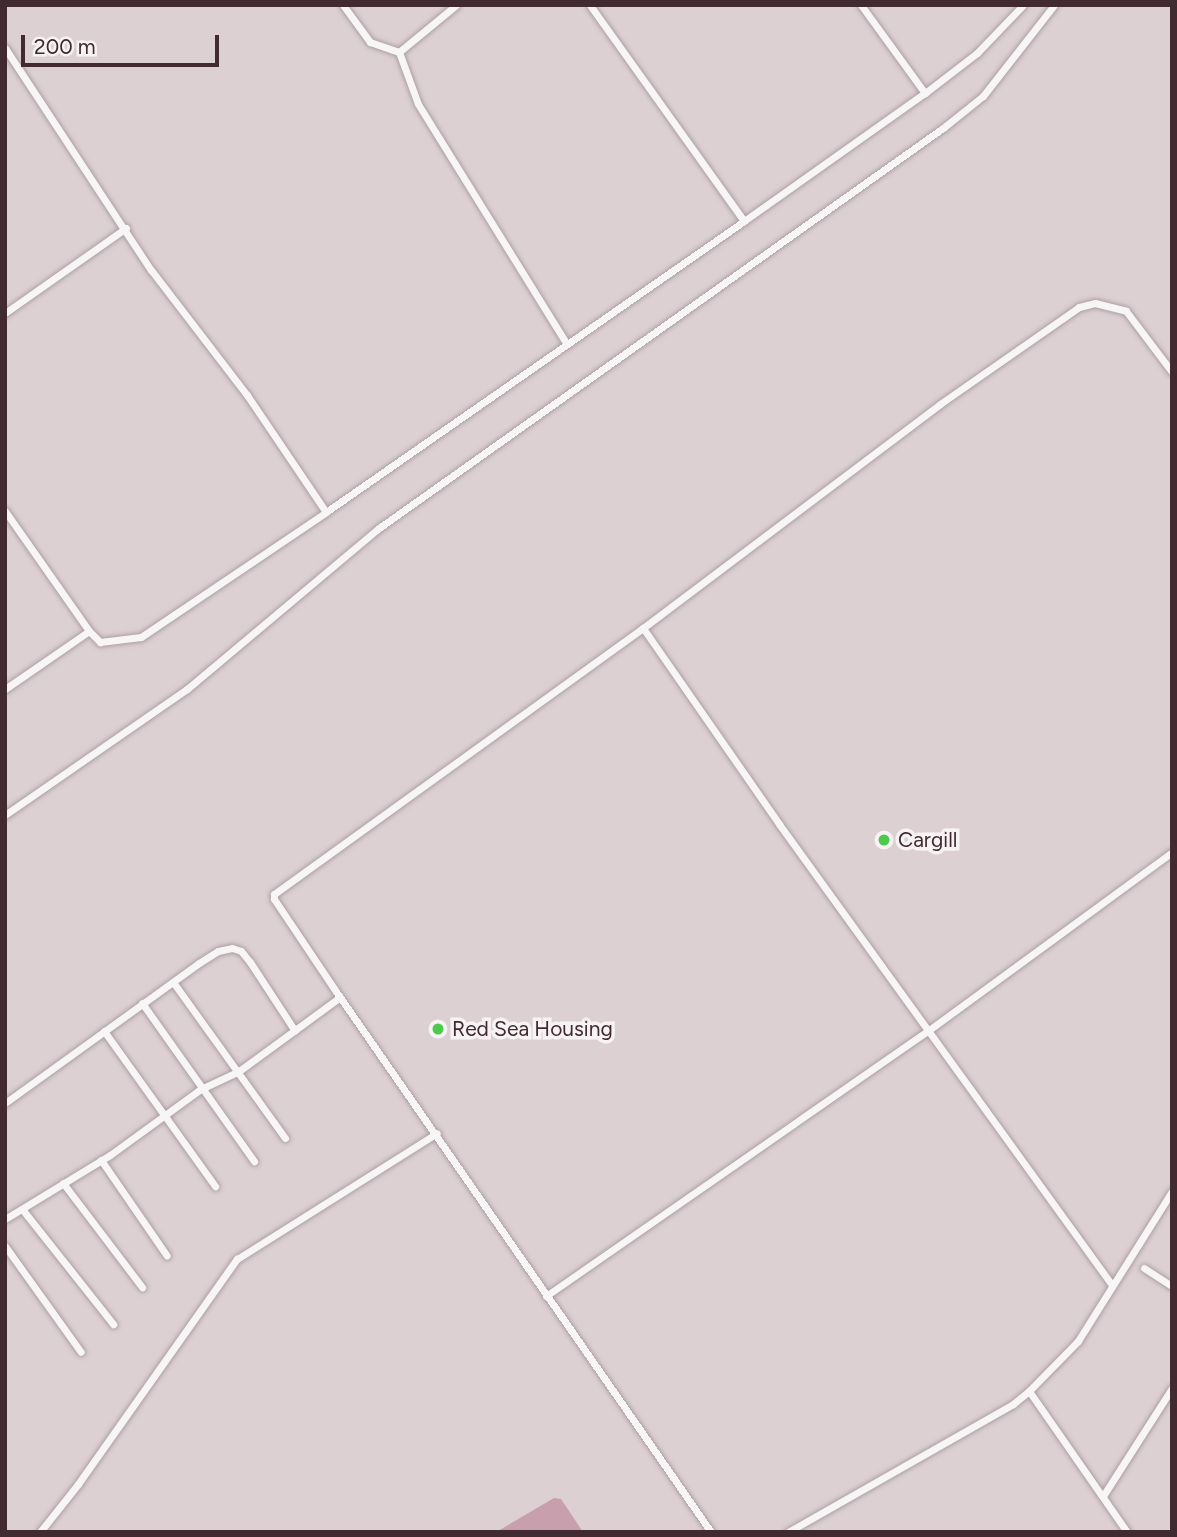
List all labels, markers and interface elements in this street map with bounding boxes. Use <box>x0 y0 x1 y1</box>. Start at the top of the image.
scale bar <box>24 21 222 65</box>
text: 200 m <box>34 34 96 59</box>
place label: Cargill <box>898 827 957 853</box>
marker: Cargill <box>876 832 892 848</box>
place label: Red Sea Housing <box>452 1016 613 1042</box>
marker: Red Sea Housing <box>430 1021 446 1037</box>

